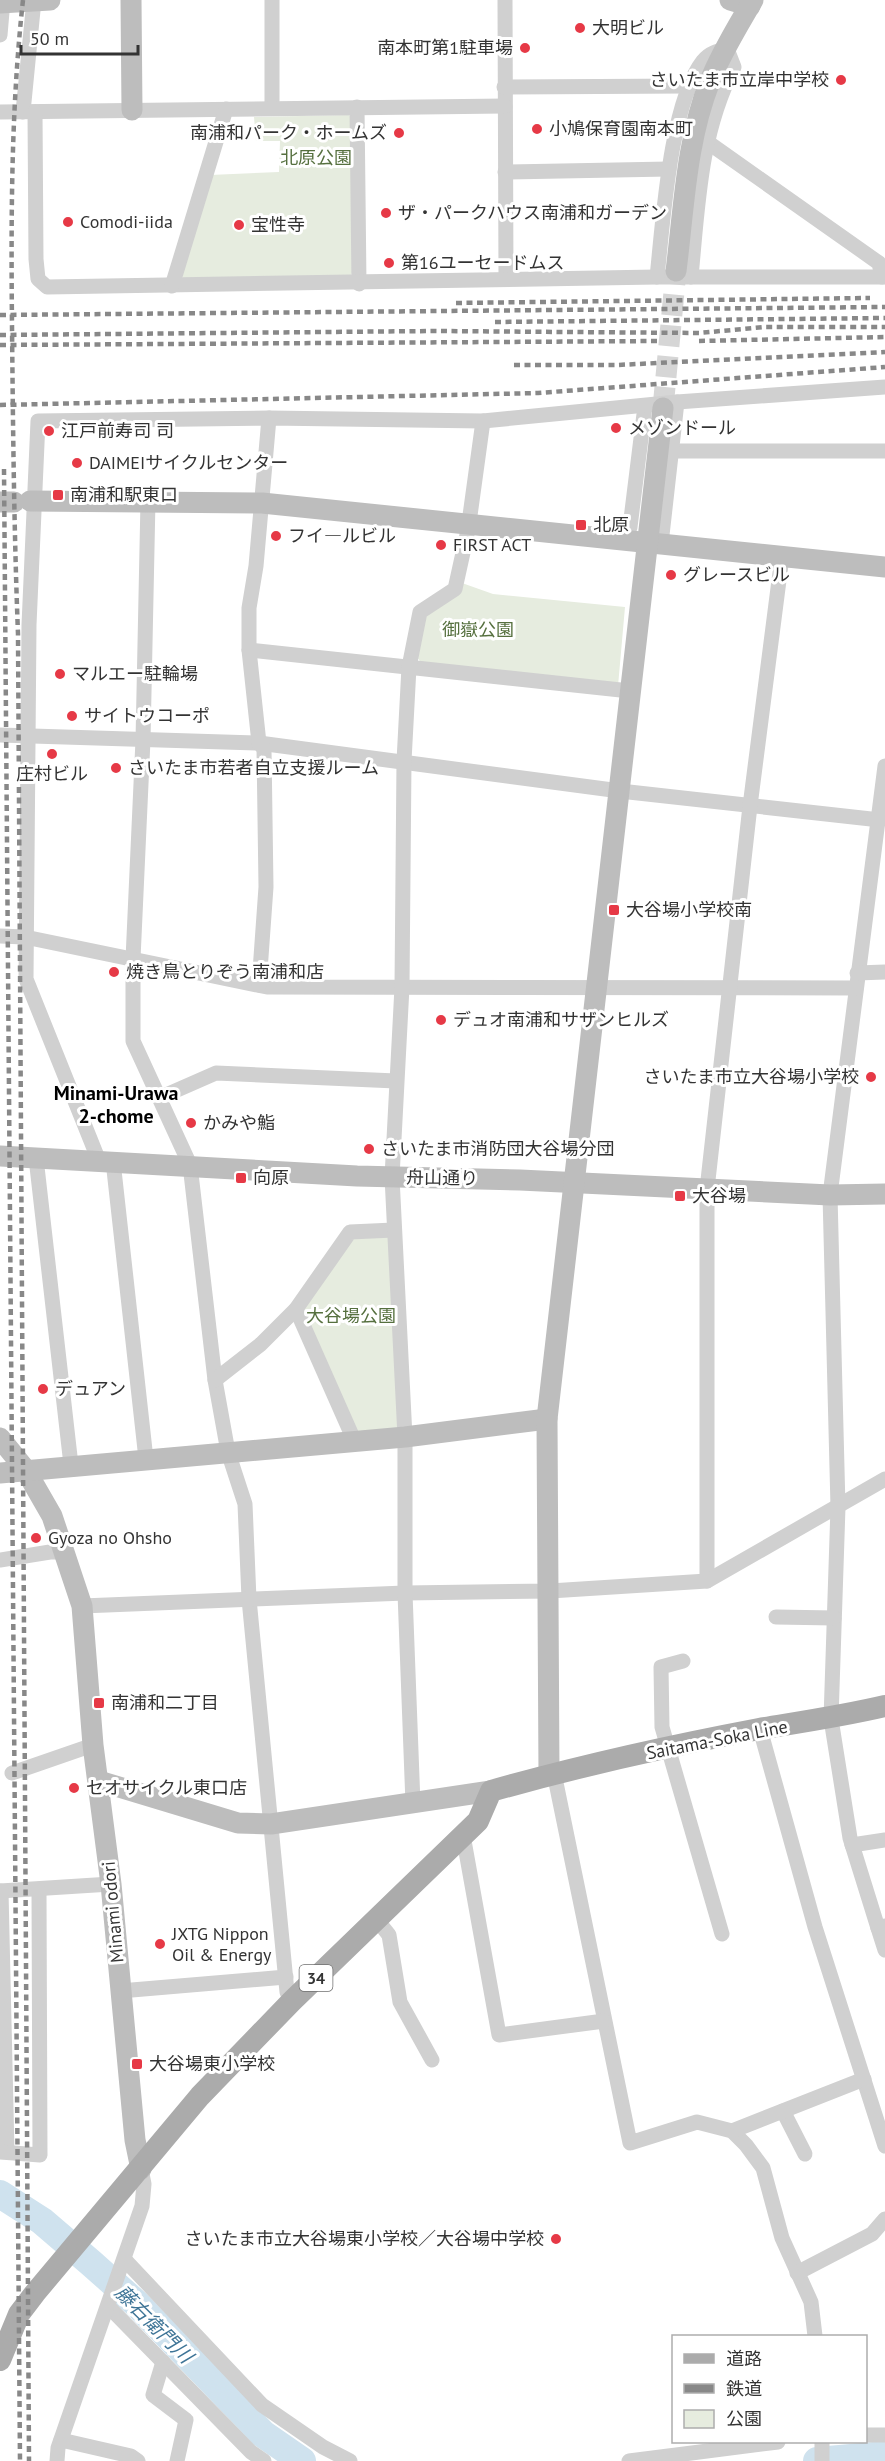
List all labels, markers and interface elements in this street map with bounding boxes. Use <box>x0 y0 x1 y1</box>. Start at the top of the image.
place label: 大明ビル <box>592 16 664 39</box>
scale bar <box>21 18 138 56</box>
marker: 大明ビル <box>573 21 587 35</box>
text: 50 m <box>30 27 69 50</box>
place label: 南本町第1駐車場 <box>377 36 513 59</box>
marker: 南本町第1駐車場 <box>518 41 532 55</box>
place label: さいたま市立岸中学校 <box>650 68 829 91</box>
marker: さいたま市立岸中学校 <box>834 73 848 87</box>
place label: 小鳩保育園南本町 <box>549 117 693 140</box>
place label: 南浦和パーク・ホームズ <box>190 121 387 144</box>
marker: 小鳩保育園南本町 <box>530 122 544 136</box>
marker: 南浦和パーク・ホームズ <box>392 126 406 140</box>
park label: 北原公園 <box>280 146 352 169</box>
place label: ザ・パークハウス南浦和ガーデン <box>398 201 667 224</box>
marker: ザ・パークハウス南浦和ガーデン <box>379 206 393 220</box>
place label: Comodi-iida <box>80 210 173 233</box>
place label: 宝性寺 <box>251 213 305 236</box>
marker: Comodi-iida <box>61 215 75 229</box>
marker: 宝性寺 <box>232 218 246 232</box>
place label: 第16ユーセードムス <box>401 251 565 274</box>
marker: 第16ユーセードムス <box>382 256 396 270</box>
place label: メゾンドール <box>628 416 736 439</box>
place label: 江戸前寿司 司 <box>61 419 174 442</box>
marker: メゾンドール <box>609 421 623 435</box>
marker: 江戸前寿司 司 <box>42 424 56 438</box>
place label: DAIMEIサイクルセンター <box>89 451 288 474</box>
marker: DAIMEIサイクルセンター <box>70 456 84 470</box>
place label: 南浦和駅東口 <box>70 483 178 506</box>
marker: 南浦和駅東口 <box>51 488 65 502</box>
place label: 北原 <box>593 513 629 536</box>
marker: 北原 <box>574 518 588 532</box>
place label: フイ―ルビル <box>288 524 396 547</box>
marker: フイ―ルビル <box>269 529 283 543</box>
place label: FIRST ACT <box>453 533 531 556</box>
marker: FIRST ACT <box>434 538 448 552</box>
place label: グレースビル <box>683 563 790 586</box>
marker: グレースビル <box>664 568 678 582</box>
park label: 御嶽公園 <box>442 618 514 641</box>
place label: マルエー駐輪場 <box>72 662 198 685</box>
marker: マルエー駐輪場 <box>53 667 67 681</box>
place label: サイトウコーポ <box>84 704 210 727</box>
marker: サイトウコーポ <box>65 709 79 723</box>
marker: 庄村ビル <box>45 747 59 761</box>
place label: さいたま市若者自立支援ルーム <box>128 756 379 779</box>
marker: さいたま市若者自立支援ルーム <box>109 761 123 775</box>
place label: 庄村ビル <box>16 762 88 785</box>
place label: 大谷場小学校南 <box>626 898 752 921</box>
marker: 大谷場小学校南 <box>607 903 621 917</box>
place label: 焼き鳥とりぞう南浦和店 <box>126 960 324 983</box>
marker: 焼き鳥とりぞう南浦和店 <box>107 965 121 979</box>
place label: デュオ南浦和サザンヒルズ <box>453 1008 669 1031</box>
marker: デュオ南浦和サザンヒルズ <box>434 1013 448 1027</box>
place label: さいたま市立大谷場小学校 <box>644 1065 859 1088</box>
marker: さいたま市立大谷場小学校 <box>864 1070 878 1084</box>
district label: Minami-Urawa 2-chome <box>54 1080 178 1129</box>
place label: かみや鮨 <box>203 1111 275 1134</box>
marker: かみや鮨 <box>184 1116 198 1130</box>
place label: さいたま市消防団大谷場分団 <box>381 1137 614 1160</box>
marker: さいたま市消防団大谷場分団 <box>362 1142 376 1156</box>
street label: 舟山通り <box>406 1165 478 1190</box>
place label: 向原 <box>253 1166 289 1189</box>
marker: 向原 <box>234 1171 248 1185</box>
place label: 大谷場 <box>692 1184 746 1207</box>
marker: 大谷場 <box>673 1189 687 1203</box>
park label: 大谷場公園 <box>306 1304 396 1327</box>
place label: デュアン <box>55 1377 126 1400</box>
marker: デュアン <box>36 1382 50 1396</box>
place label: Gyoza no Ohsho <box>48 1526 172 1549</box>
marker: Gyoza no Ohsho <box>29 1531 43 1545</box>
place label: 南浦和二丁目 <box>111 1691 219 1714</box>
marker: 南浦和二丁目 <box>92 1696 106 1710</box>
street label: Saitama-Soka Line <box>645 1715 789 1764</box>
place label: セオサイクル東口店 <box>86 1776 247 1799</box>
marker: セオサイクル東口店 <box>67 1781 81 1795</box>
street label: Minami odori <box>97 1860 128 1964</box>
place label: JXTG Nippon Oil & Energy <box>171 1922 272 1966</box>
marker: JXTG Nippon Oil & Energy <box>153 1937 167 1951</box>
road number: 34 <box>300 1965 332 1991</box>
place label: 大谷場東小学校 <box>149 2052 275 2075</box>
marker: 大谷場東小学校 <box>130 2057 144 2071</box>
place label: さいたま市立大谷場東小学校／大谷場中学校 <box>185 2227 544 2250</box>
marker: さいたま市立大谷場東小学校／大谷場中学校 <box>549 2232 563 2246</box>
water label: 藤右衛門川 <box>109 2279 200 2370</box>
legend <box>672 2335 867 2443</box>
text: 道路 <box>726 2347 762 2370</box>
text: 鉄道 <box>726 2377 762 2400</box>
text: 公園 <box>726 2407 762 2430</box>

